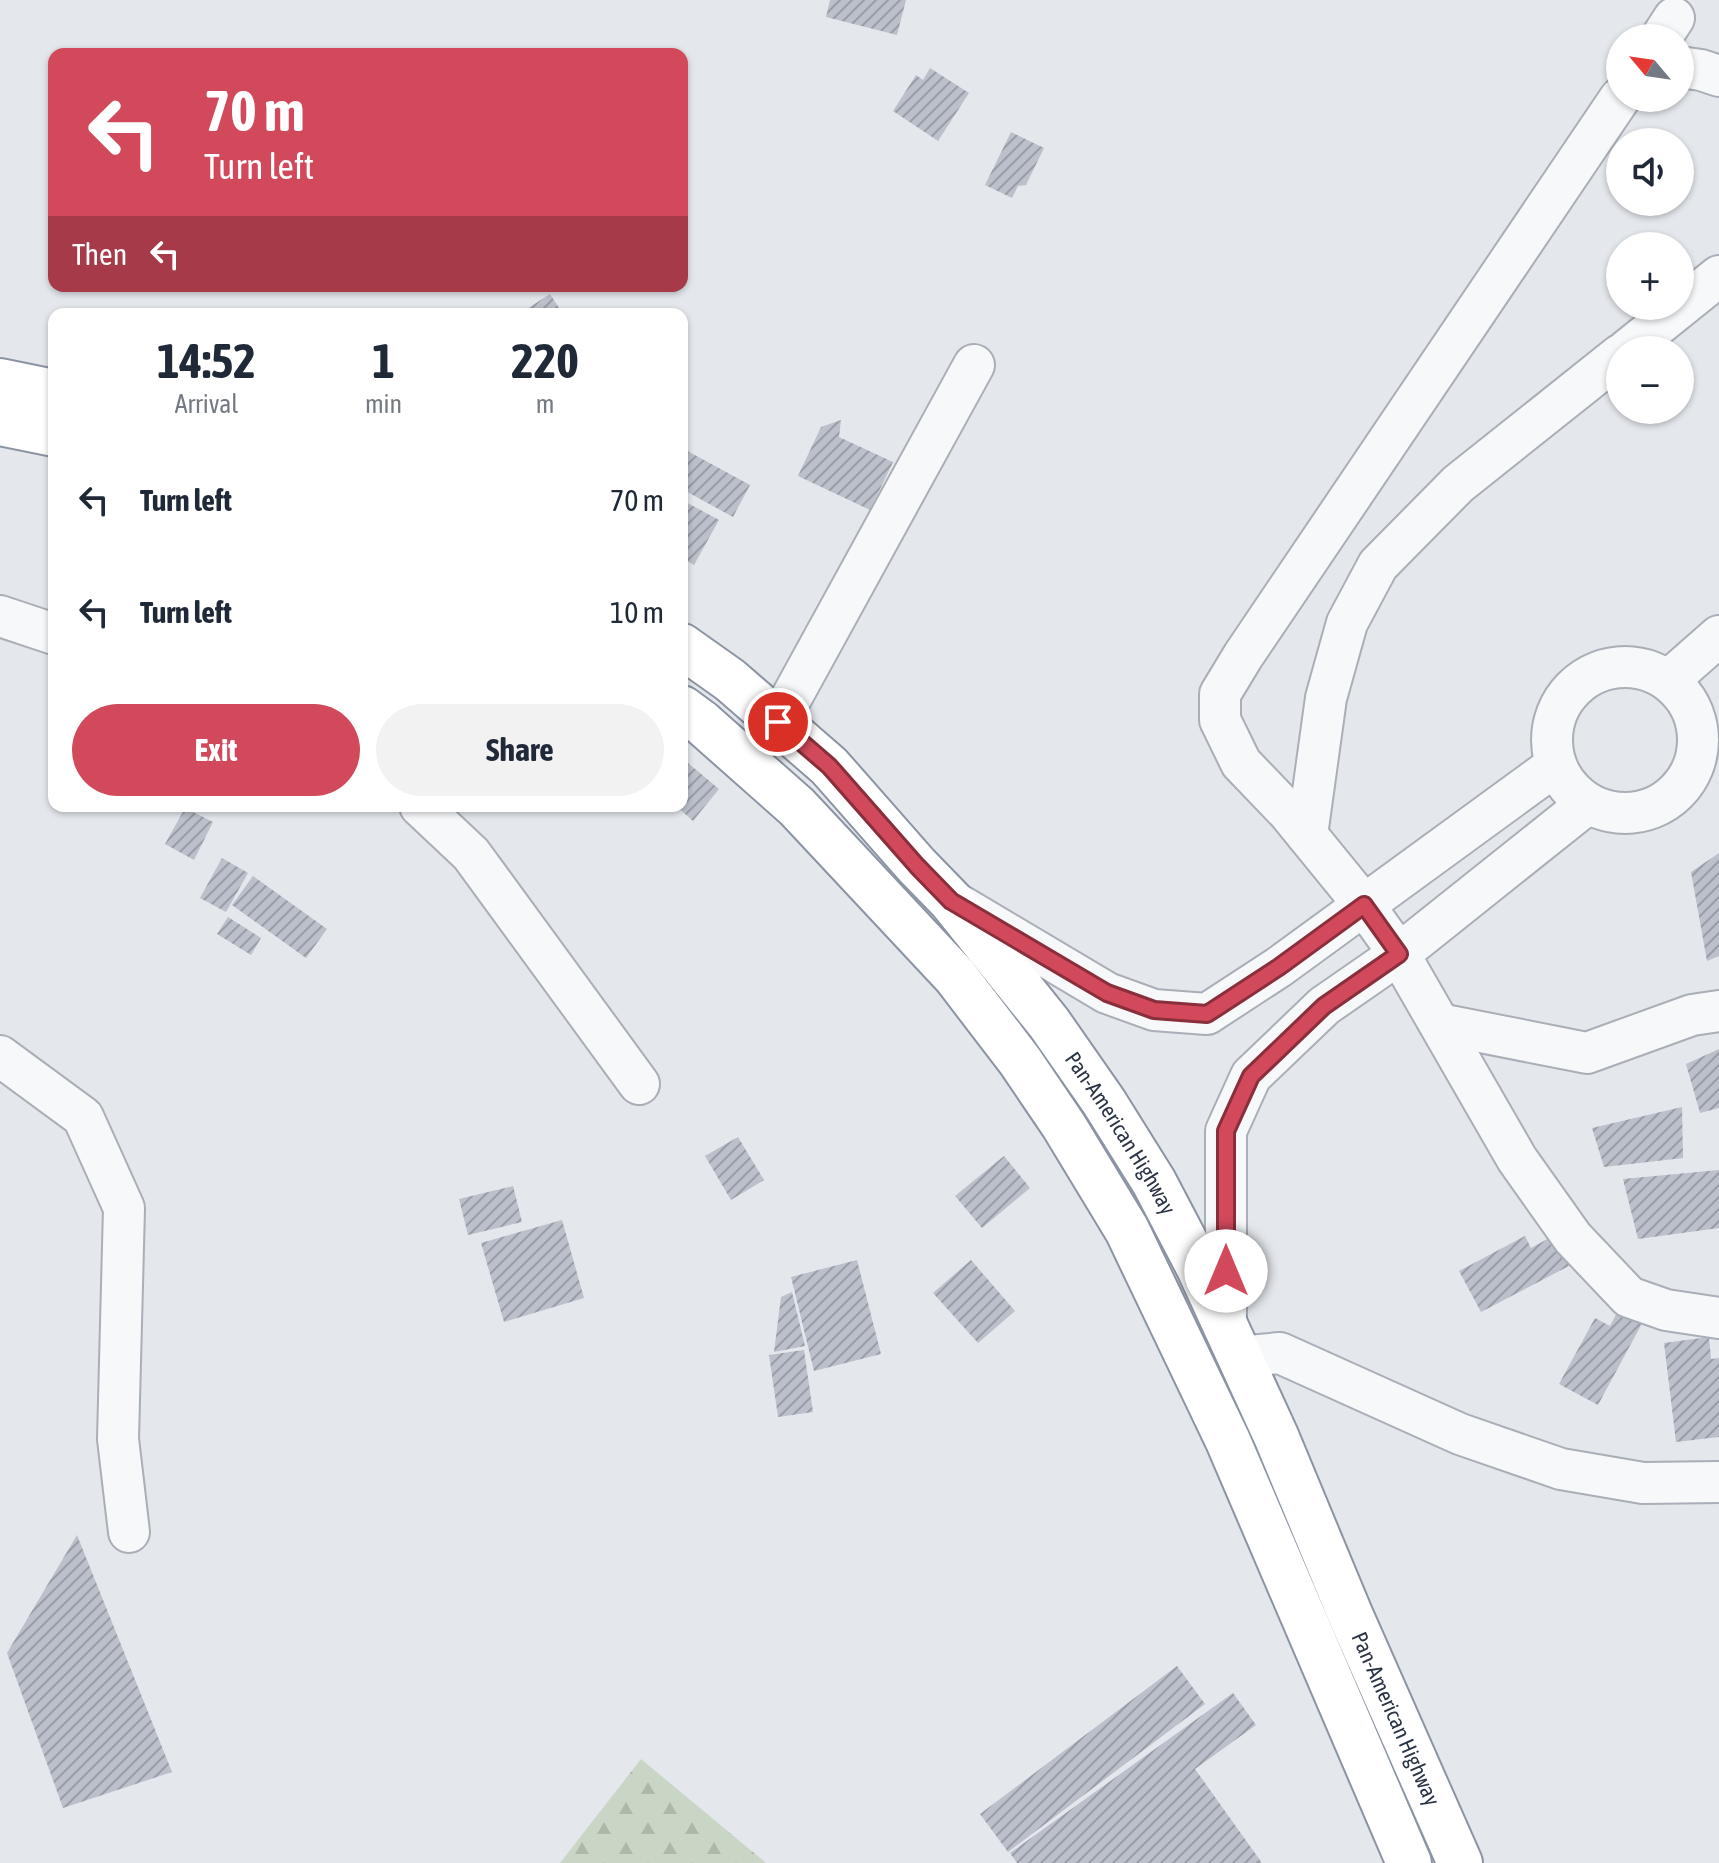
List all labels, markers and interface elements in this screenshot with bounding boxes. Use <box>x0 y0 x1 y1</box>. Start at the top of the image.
north arrow <box>1606 24 1694 112</box>
map controls <box>1606 24 1694 424</box>
text: 70 m <box>204 79 305 143</box>
icon: left <box>72 80 176 184</box>
button: sound <box>1606 128 1694 216</box>
text: Turn left <box>204 145 314 187</box>
icon: left <box>143 232 187 276</box>
button: + <box>1606 232 1694 320</box>
text: Then <box>72 237 127 271</box>
text: 14:52 <box>157 333 256 388</box>
text: 1 <box>372 333 395 388</box>
text: 220 <box>511 333 579 388</box>
button: − <box>1606 336 1694 424</box>
text: Arrival <box>175 389 238 419</box>
text: min <box>365 389 402 419</box>
text: m <box>536 389 554 419</box>
icon: left <box>72 478 116 522</box>
text: Turn left <box>140 483 232 517</box>
text: 70 m <box>610 483 664 517</box>
icon: left <box>72 590 116 634</box>
text: Turn left <box>140 595 232 629</box>
text: 10 m <box>610 595 664 629</box>
pin <box>744 688 812 756</box>
icon: arrive <box>756 700 800 744</box>
button: Exit <box>72 704 360 796</box>
button: Share <box>376 704 664 796</box>
street label: Pan-American Highway <box>1060 1047 1182 1219</box>
position arrow <box>1184 1229 1268 1313</box>
street label: Pan-American Highway <box>1346 1628 1446 1809</box>

